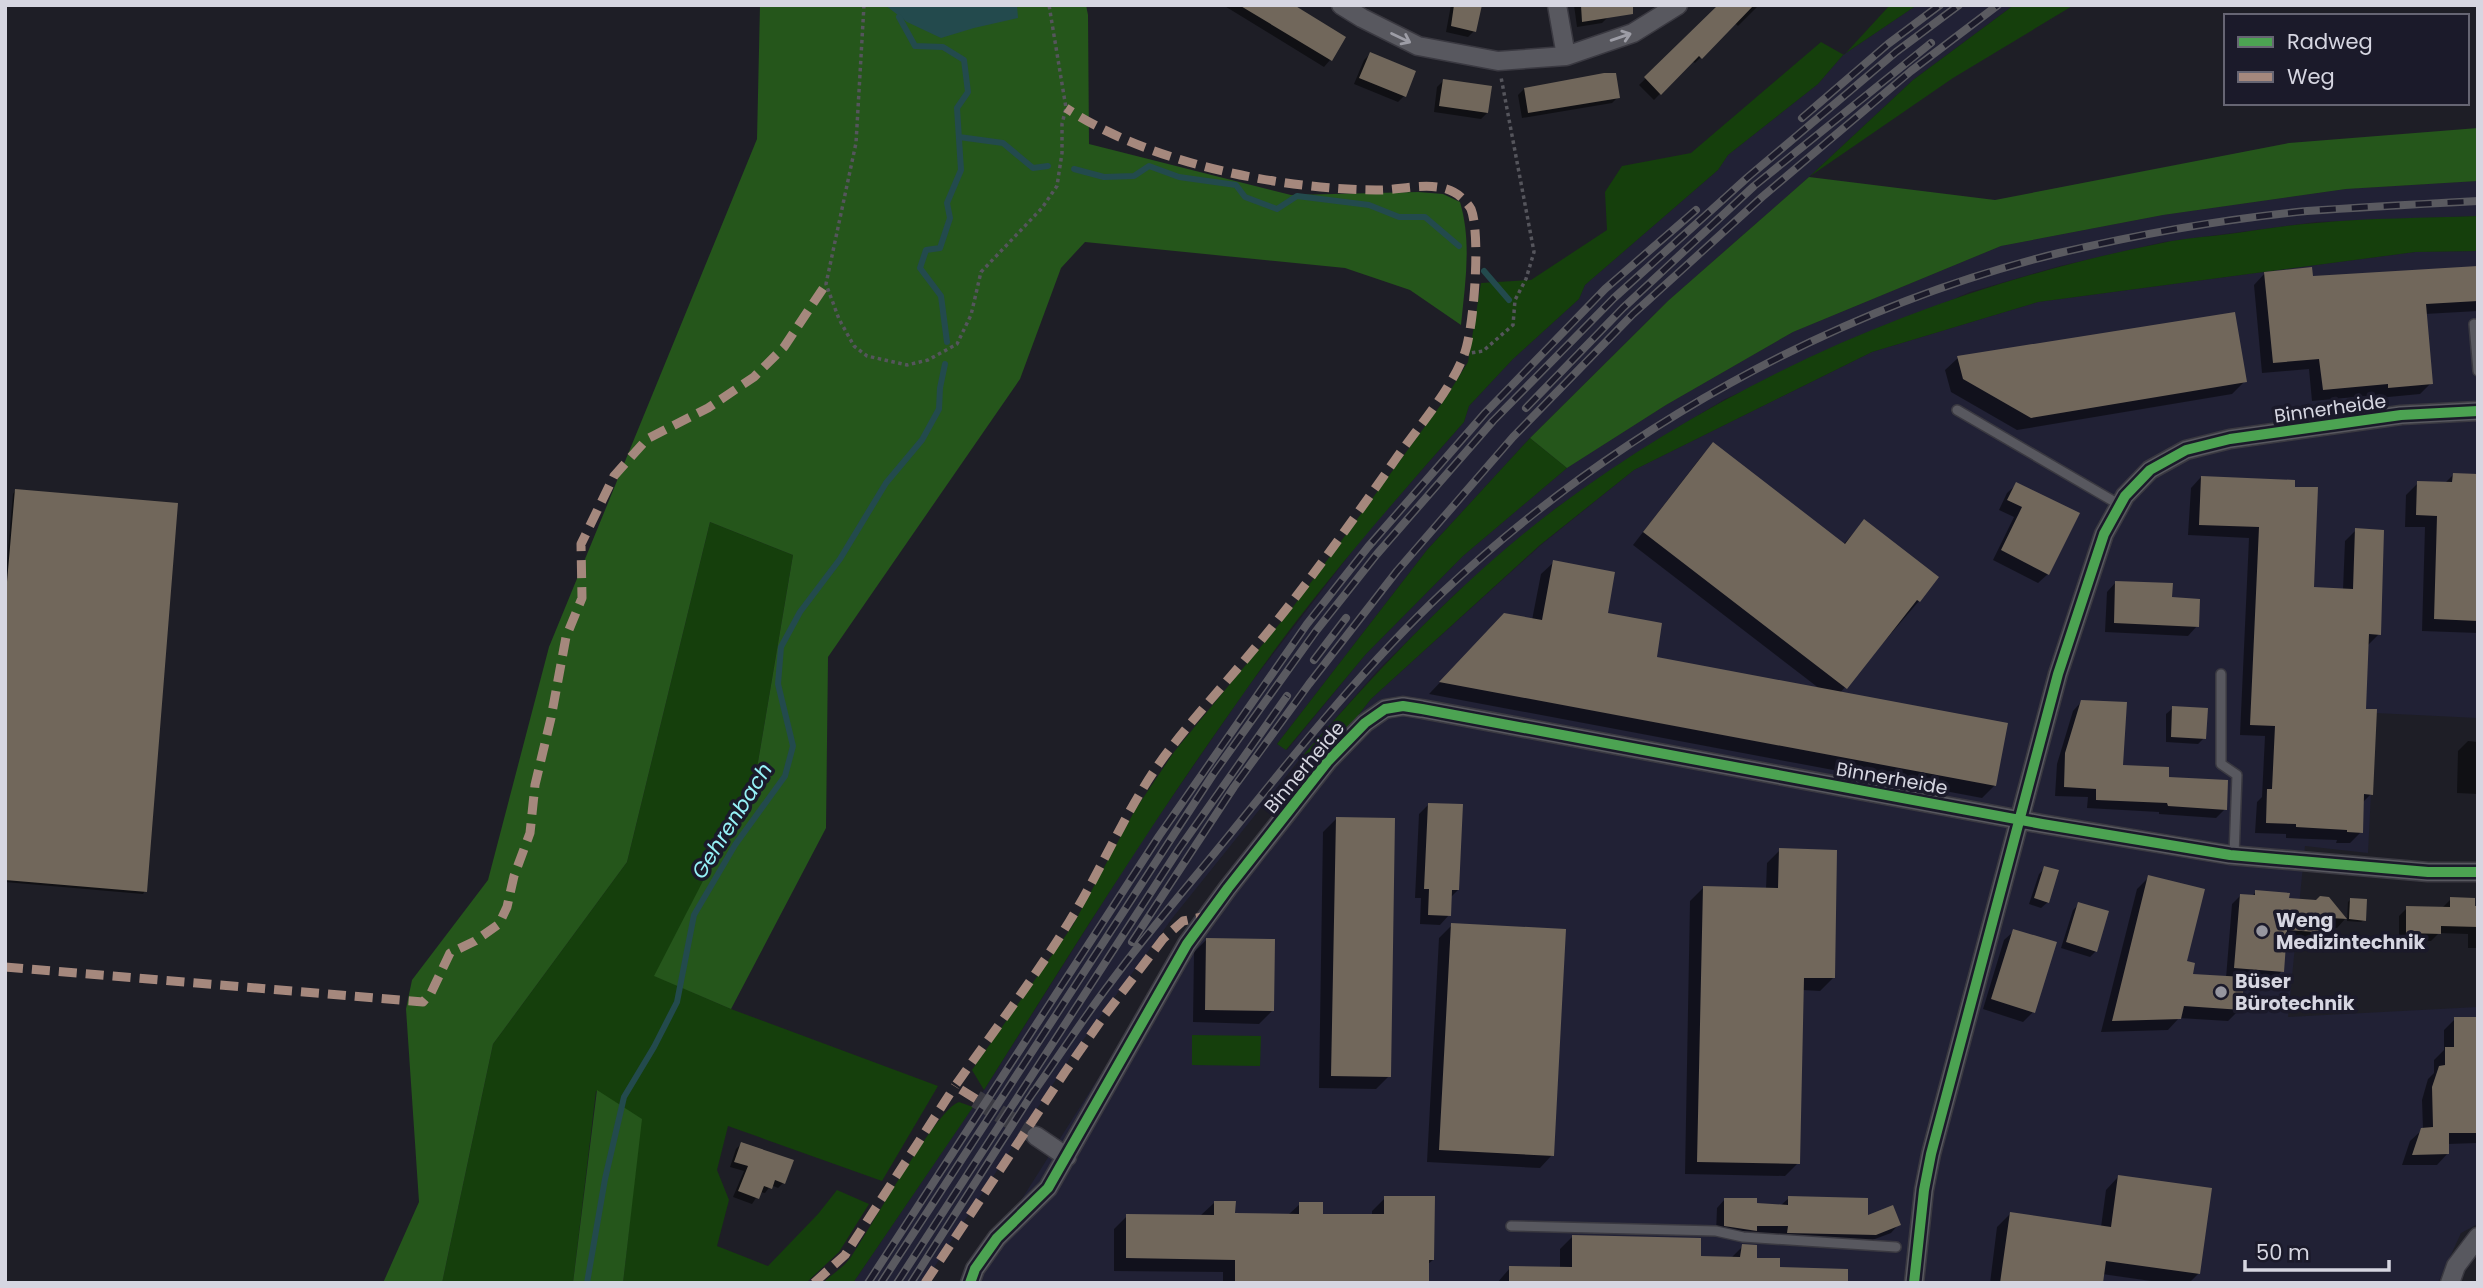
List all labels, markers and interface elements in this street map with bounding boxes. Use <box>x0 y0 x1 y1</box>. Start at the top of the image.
legend <box>2224 14 2469 105</box>
text: Radweg <box>2287 27 2373 56</box>
one-way arrow <box>1610 30 1632 42</box>
one-way arrow <box>1390 31 1411 45</box>
text: Weg <box>2287 62 2335 91</box>
street label: Binnerheide <box>2272 387 2388 430</box>
street label: Binnerheide <box>1258 715 1351 819</box>
street label: Binnerheide <box>1834 755 1950 802</box>
water label: Gehrenbach <box>684 757 779 884</box>
place label: Weng Medizintechnik <box>2276 907 2426 956</box>
marker: Weng Medizintechnik <box>2254 923 2270 939</box>
place label: Büser Bürotechnik <box>2235 968 2355 1017</box>
marker: Büser Bürotechnik <box>2213 984 2229 1000</box>
scale bar <box>2245 1228 2388 1272</box>
text: 50 m <box>2256 1238 2310 1267</box>

